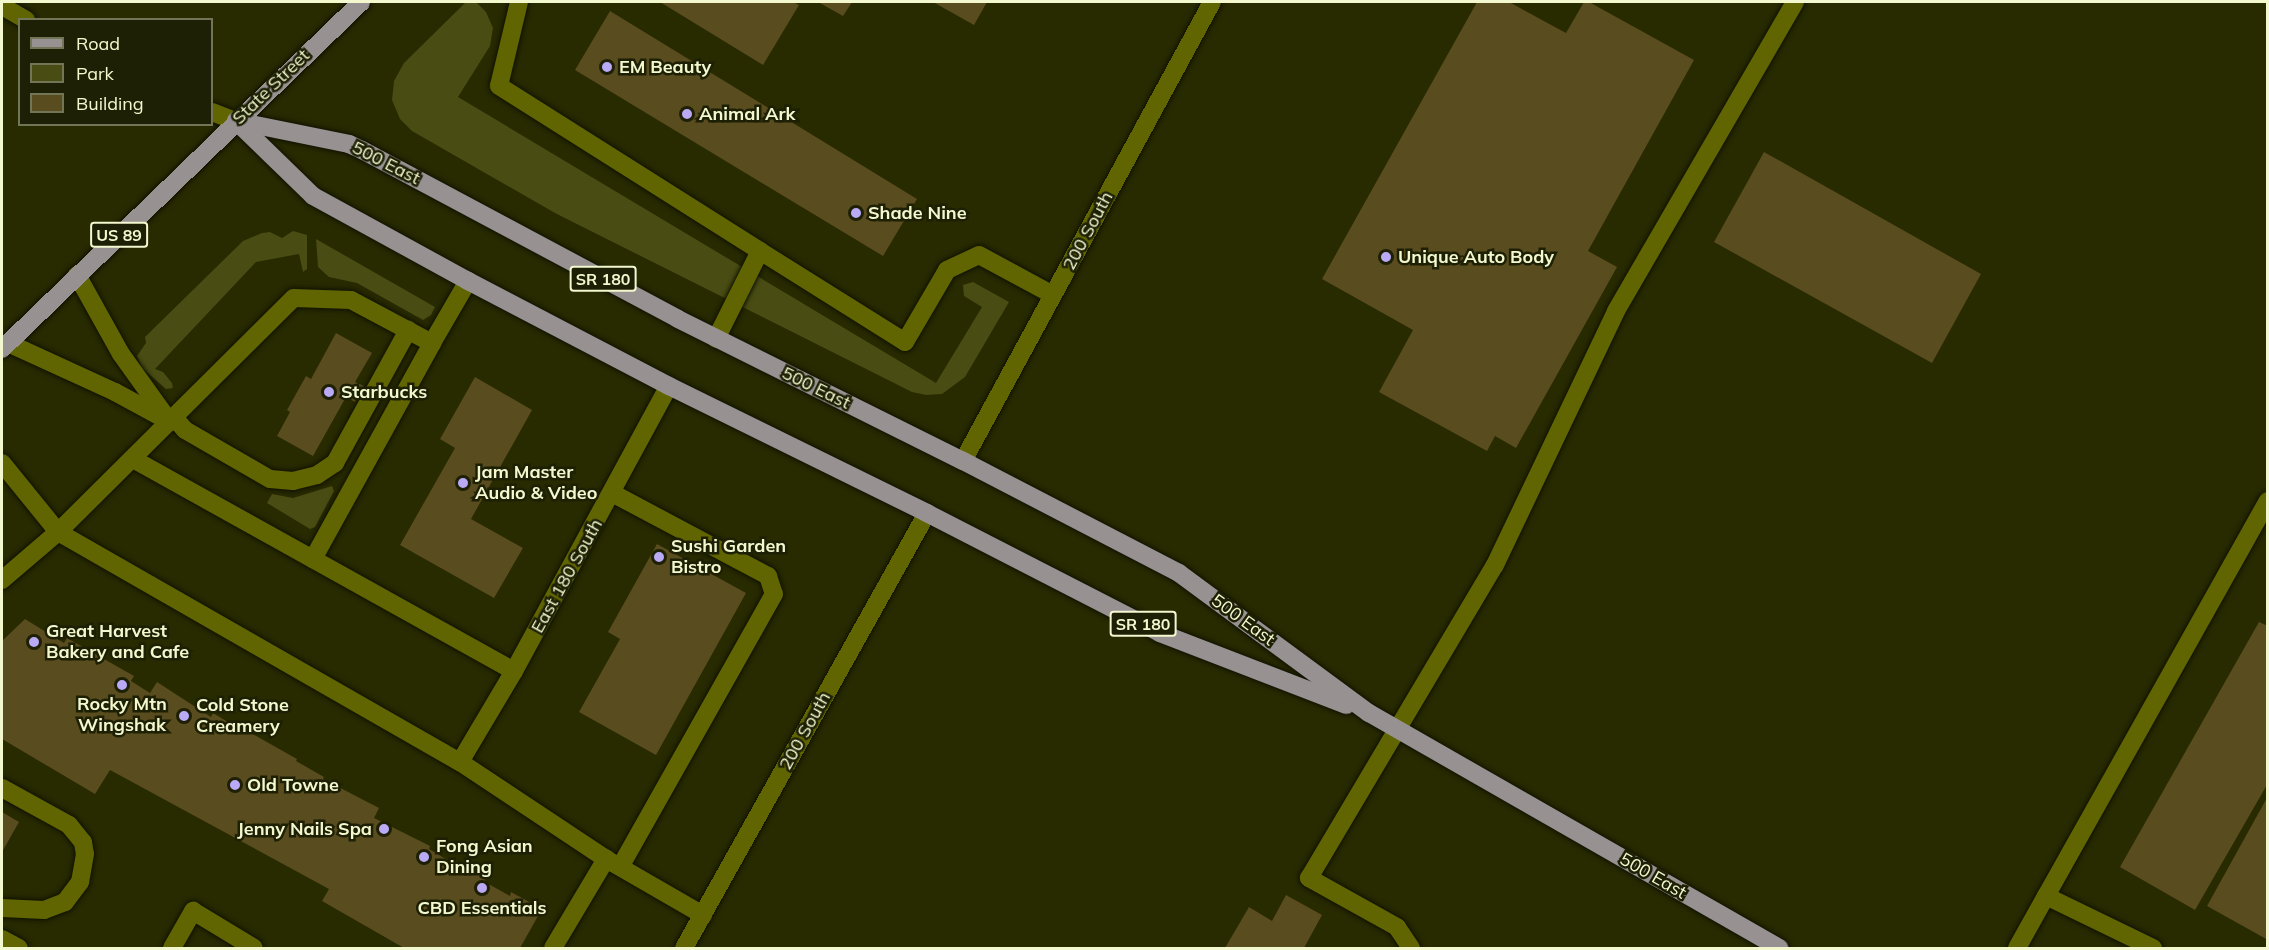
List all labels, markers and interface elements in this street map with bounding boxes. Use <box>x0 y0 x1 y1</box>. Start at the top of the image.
legend <box>18 18 213 126</box>
text: Road <box>76 32 120 55</box>
street label: State Street <box>228 45 314 129</box>
place label: EM Beauty <box>619 56 711 78</box>
marker: EM Beauty <box>600 60 614 74</box>
text: Park <box>76 62 114 85</box>
text: Building <box>76 92 144 115</box>
place label: Animal Ark <box>699 103 796 125</box>
marker: Animal Ark <box>680 107 694 121</box>
street label: 500 East <box>348 137 424 189</box>
street label: 200 South <box>1058 188 1118 274</box>
place label: Shade Nine <box>868 202 967 224</box>
marker: Shade Nine <box>849 206 863 220</box>
road number: US 89 <box>89 222 149 248</box>
place label: Unique Auto Body <box>1398 246 1554 268</box>
marker: Unique Auto Body <box>1379 250 1393 264</box>
road number: SR 180 <box>568 266 638 292</box>
street label: 500 East <box>778 362 854 414</box>
place label: Starbucks <box>341 381 427 403</box>
marker: Starbucks <box>322 385 336 399</box>
place label: Jam Master Audio & Video <box>475 462 597 504</box>
marker: Jam Master Audio & Video <box>456 476 470 490</box>
street label: East 180 South <box>527 515 607 637</box>
place label: Sushi Garden Bistro <box>671 536 786 578</box>
marker: Sushi Garden Bistro <box>652 550 666 564</box>
street label: 500 East <box>1207 590 1279 650</box>
road number: SR 180 <box>1108 611 1178 637</box>
place label: Great Harvest Bakery and Cafe <box>46 621 189 664</box>
marker: Great Harvest Bakery and Cafe <box>27 635 41 649</box>
marker: Rocky Mtn Wingshak <box>115 678 129 692</box>
street label: 200 South <box>775 688 835 774</box>
place label: Rocky Mtn Wingshak <box>77 694 167 736</box>
place label: Cold Stone Creamery <box>196 695 289 738</box>
marker: Cold Stone Creamery <box>177 709 191 723</box>
place label: Old Towne <box>247 774 339 796</box>
marker: Old Towne <box>228 778 242 792</box>
place label: Jenny Nails Spa <box>237 818 372 840</box>
marker: Jenny Nails Spa <box>377 822 391 836</box>
place label: Fong Asian Dining <box>436 836 533 878</box>
street label: 500 East <box>1616 848 1690 904</box>
marker: Fong Asian Dining <box>417 850 431 864</box>
marker: CBD Essentials <box>475 881 489 895</box>
place label: CBD Essentials <box>417 897 547 919</box>

